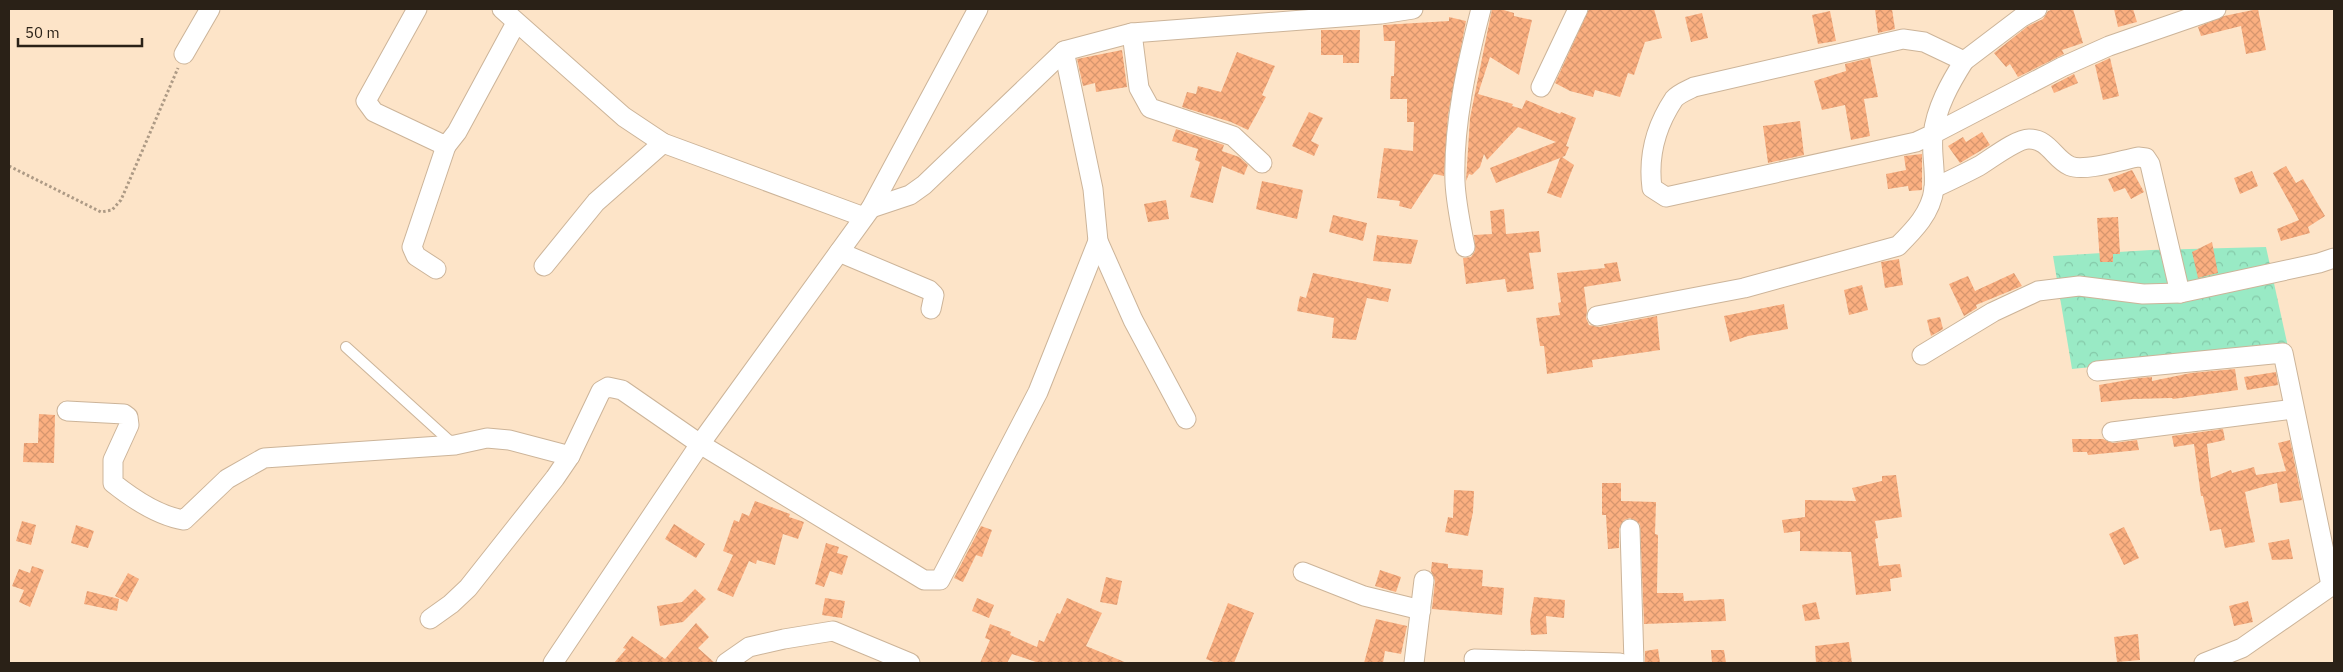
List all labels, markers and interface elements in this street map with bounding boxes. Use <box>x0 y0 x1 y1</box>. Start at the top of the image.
scale bar <box>18 15 141 47</box>
text: 50 m <box>25 23 60 42</box>

